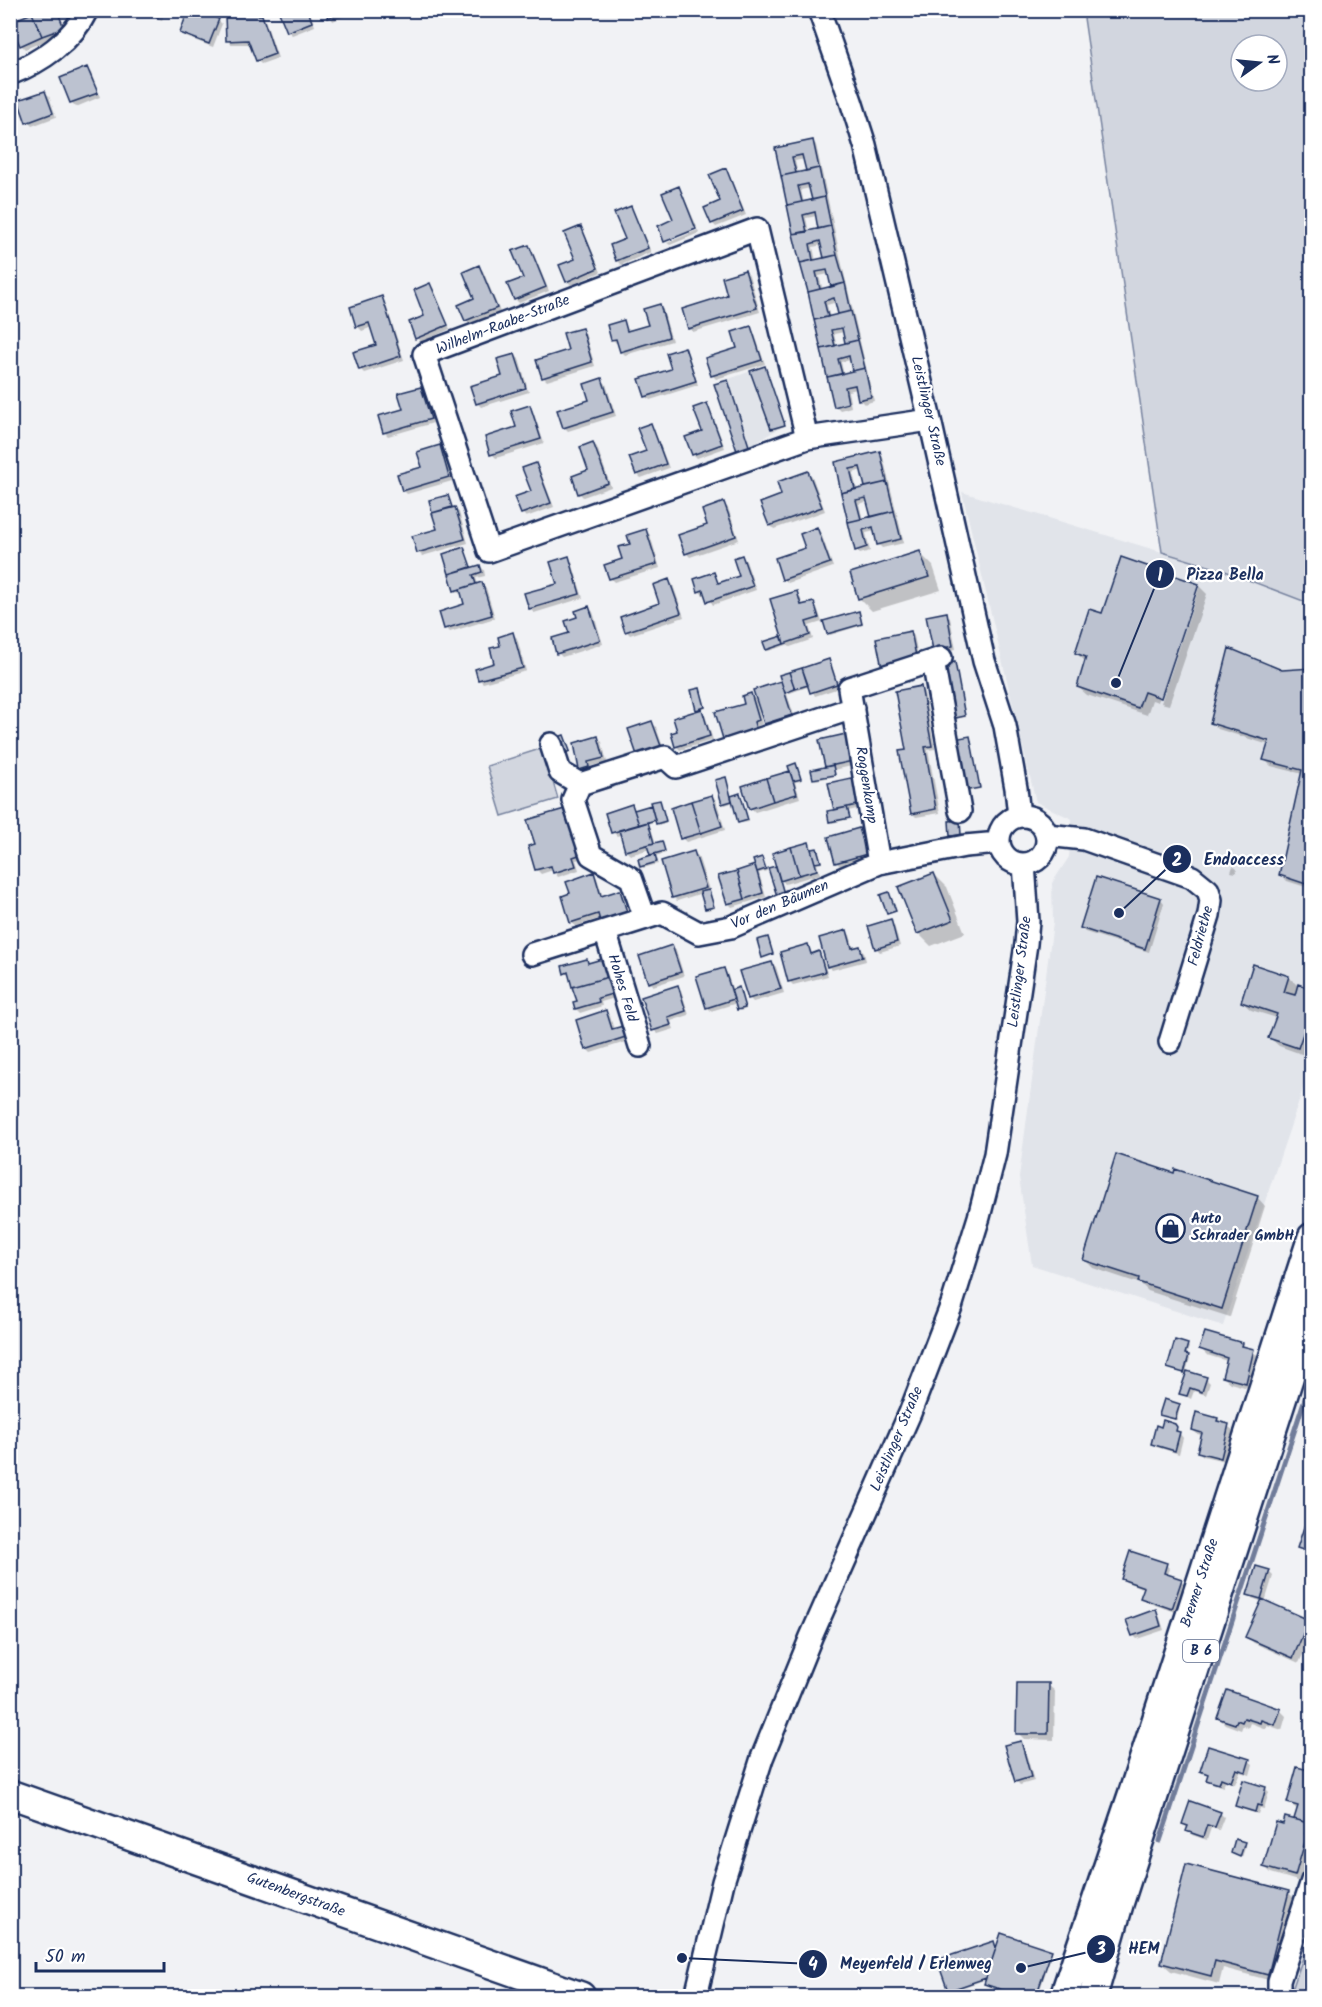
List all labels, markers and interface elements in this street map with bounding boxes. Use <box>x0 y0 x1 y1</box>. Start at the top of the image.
north arrow <box>1229 33 1289 93</box>
text: N <box>1259 51 1285 68</box>
street label: Wilhelm-Raabe-Straße <box>432 288 574 362</box>
street label: Leistlinger Straße <box>904 354 952 469</box>
callout: Pizza Bella <box>1145 557 1276 591</box>
text: 1 <box>1157 562 1163 591</box>
text: Pizza Bella <box>1186 563 1264 588</box>
street label: Roggenkamp <box>848 745 884 825</box>
callout: Endoaccess <box>1162 842 1296 876</box>
text: 2 <box>1172 847 1182 876</box>
text: Endoaccess <box>1204 848 1285 873</box>
street label: Vor den Bäumen <box>727 874 833 936</box>
street label: Feldriethe <box>1181 903 1221 969</box>
street label: Leistlinger Straße <box>1001 915 1039 1029</box>
street label: Hohes Feld <box>600 951 644 1025</box>
place label: Auto Schrader GmbH <box>1191 1207 1294 1248</box>
shop icon: Auto Schrader GmbH <box>1154 1212 1186 1244</box>
street label: Leistlinger Straße <box>864 1382 930 1495</box>
street label: Bremer Straße <box>1174 1535 1226 1631</box>
road number: B 6 <box>1183 1640 1219 1662</box>
street label: Gutenbergstraße <box>243 1866 349 1924</box>
callout: HEM <box>1086 1932 1171 1966</box>
scale bar <box>36 1935 164 1973</box>
text: 3 <box>1095 1936 1106 1965</box>
text: HEM <box>1128 1937 1161 1962</box>
text: 50 m <box>45 1943 85 1972</box>
callout: Meyenfeld / Erlenweg <box>798 1947 1004 1981</box>
text: 4 <box>808 1951 818 1980</box>
text: Meyenfeld / Erlenweg <box>840 1952 992 1977</box>

